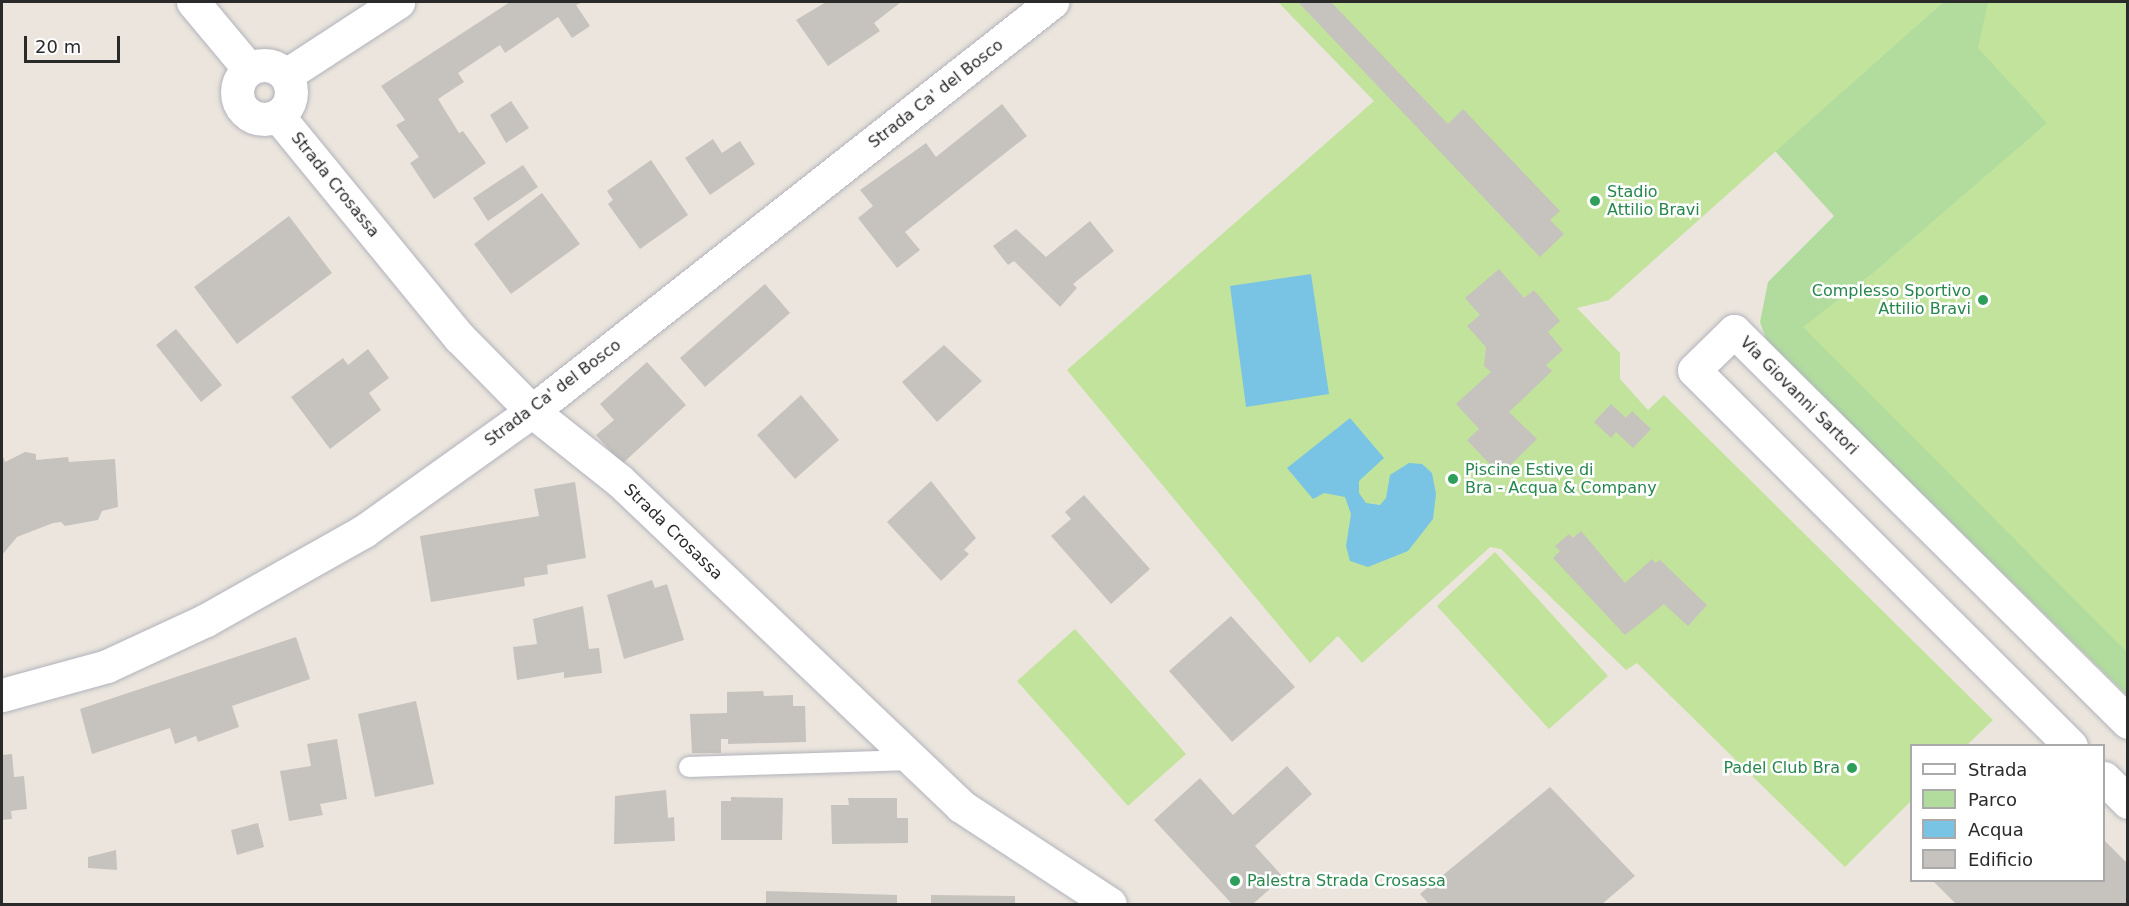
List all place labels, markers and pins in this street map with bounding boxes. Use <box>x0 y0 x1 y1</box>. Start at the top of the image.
place label: Stadio Attilio Bravi <box>1607 182 1700 220</box>
marker: Stadio Attilio Bravi <box>1588 194 1602 208</box>
place label: Complesso Sportivo Attilio Bravi <box>1812 281 1971 319</box>
marker: Complesso Sportivo Attilio Bravi <box>1976 293 1990 307</box>
place label: Piscine Estive di Bra - Acqua & Company <box>1465 460 1657 498</box>
marker: Piscine Estive di Bra - Acqua & Company <box>1446 472 1460 486</box>
place label: Padel Club Bra <box>1723 758 1840 778</box>
marker: Padel Club Bra <box>1845 761 1859 775</box>
place label: Palestra Strada Crosassa <box>1247 871 1446 891</box>
marker: Palestra Strada Crosassa <box>1228 874 1242 888</box>

